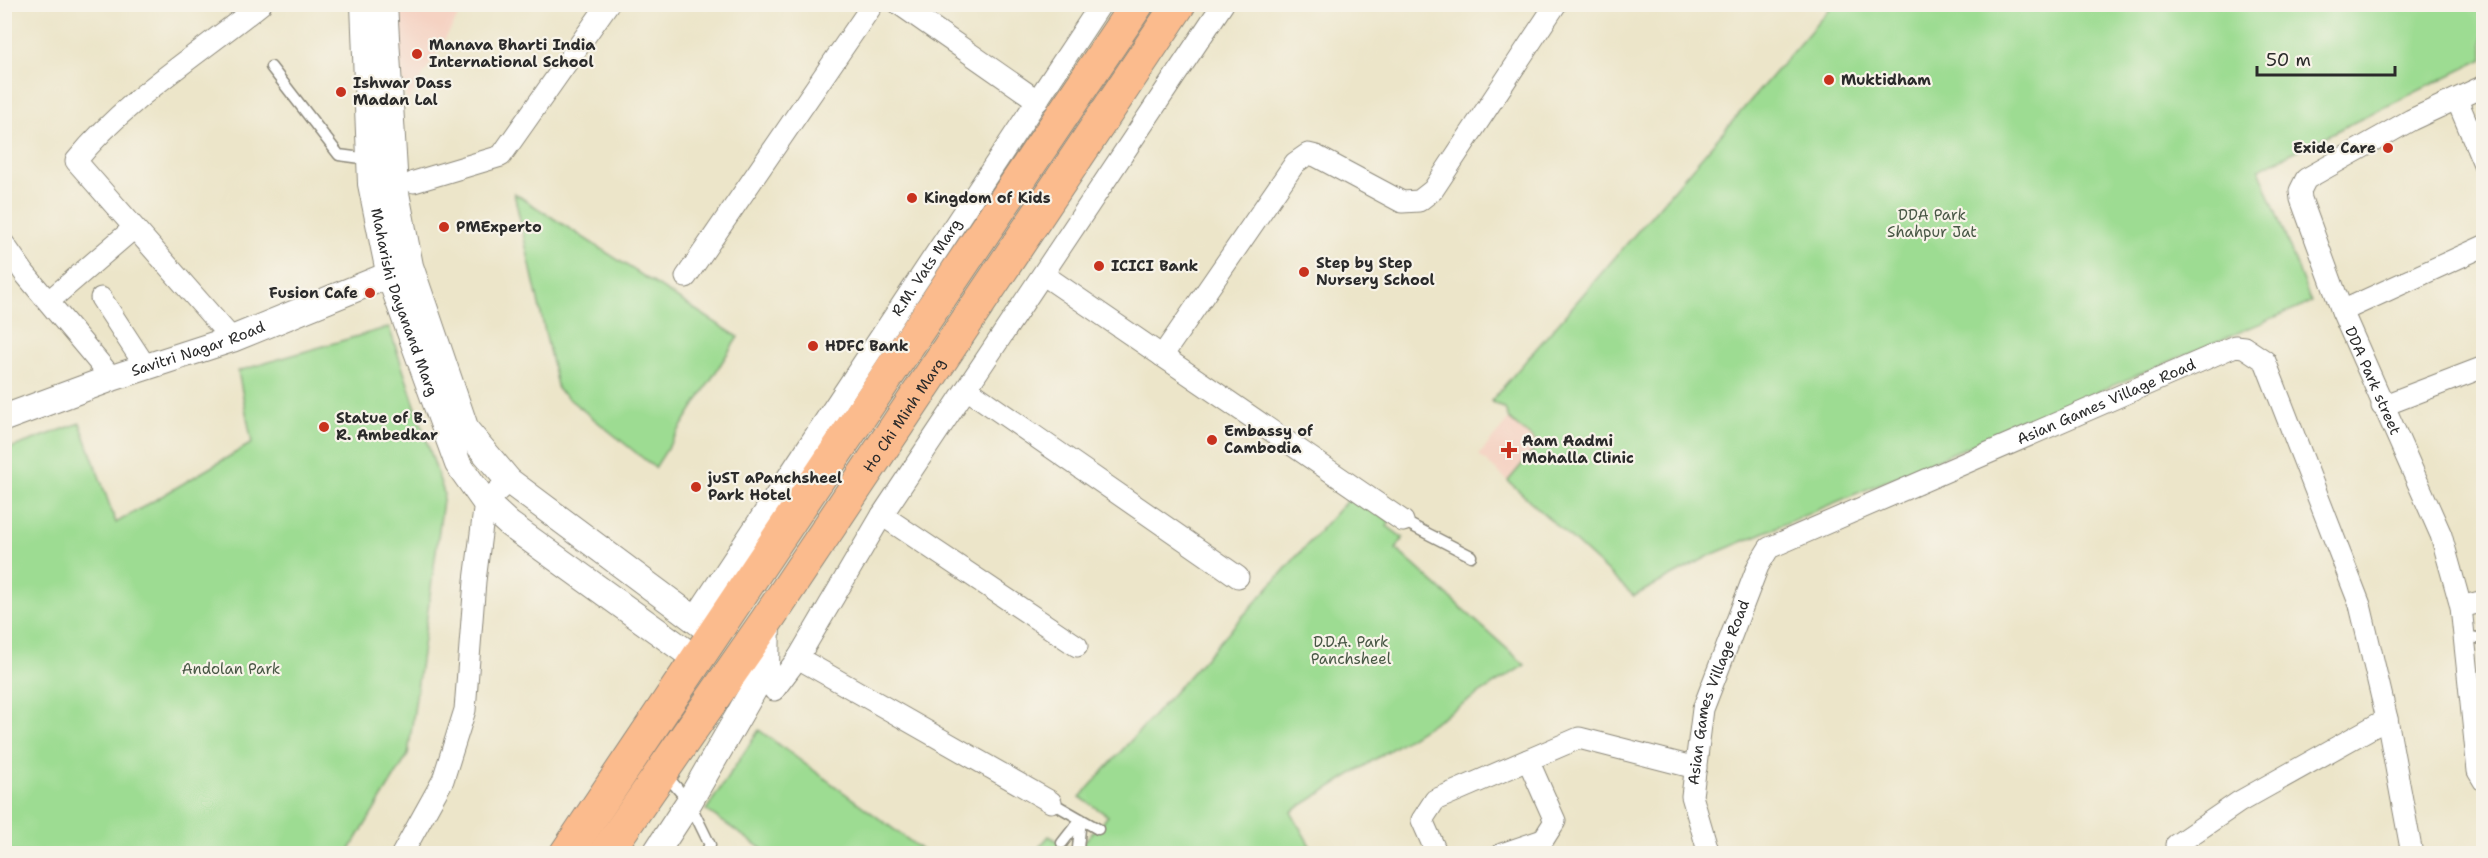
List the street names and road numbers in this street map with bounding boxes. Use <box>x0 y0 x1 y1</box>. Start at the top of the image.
street label: Maharishi Dayanand Marg <box>366 206 442 399</box>
street label: R.M. Vats Marg <box>887 215 966 320</box>
street label: Savitri Nagar Road <box>129 316 268 381</box>
street label: DDA Park street <box>2340 324 2405 438</box>
street label: Ho Chi Minh Marg <box>858 354 950 476</box>
street label: Asian Games Village Road <box>2014 354 2199 449</box>
street label: Asian Games Village Road <box>1683 596 1754 786</box>

